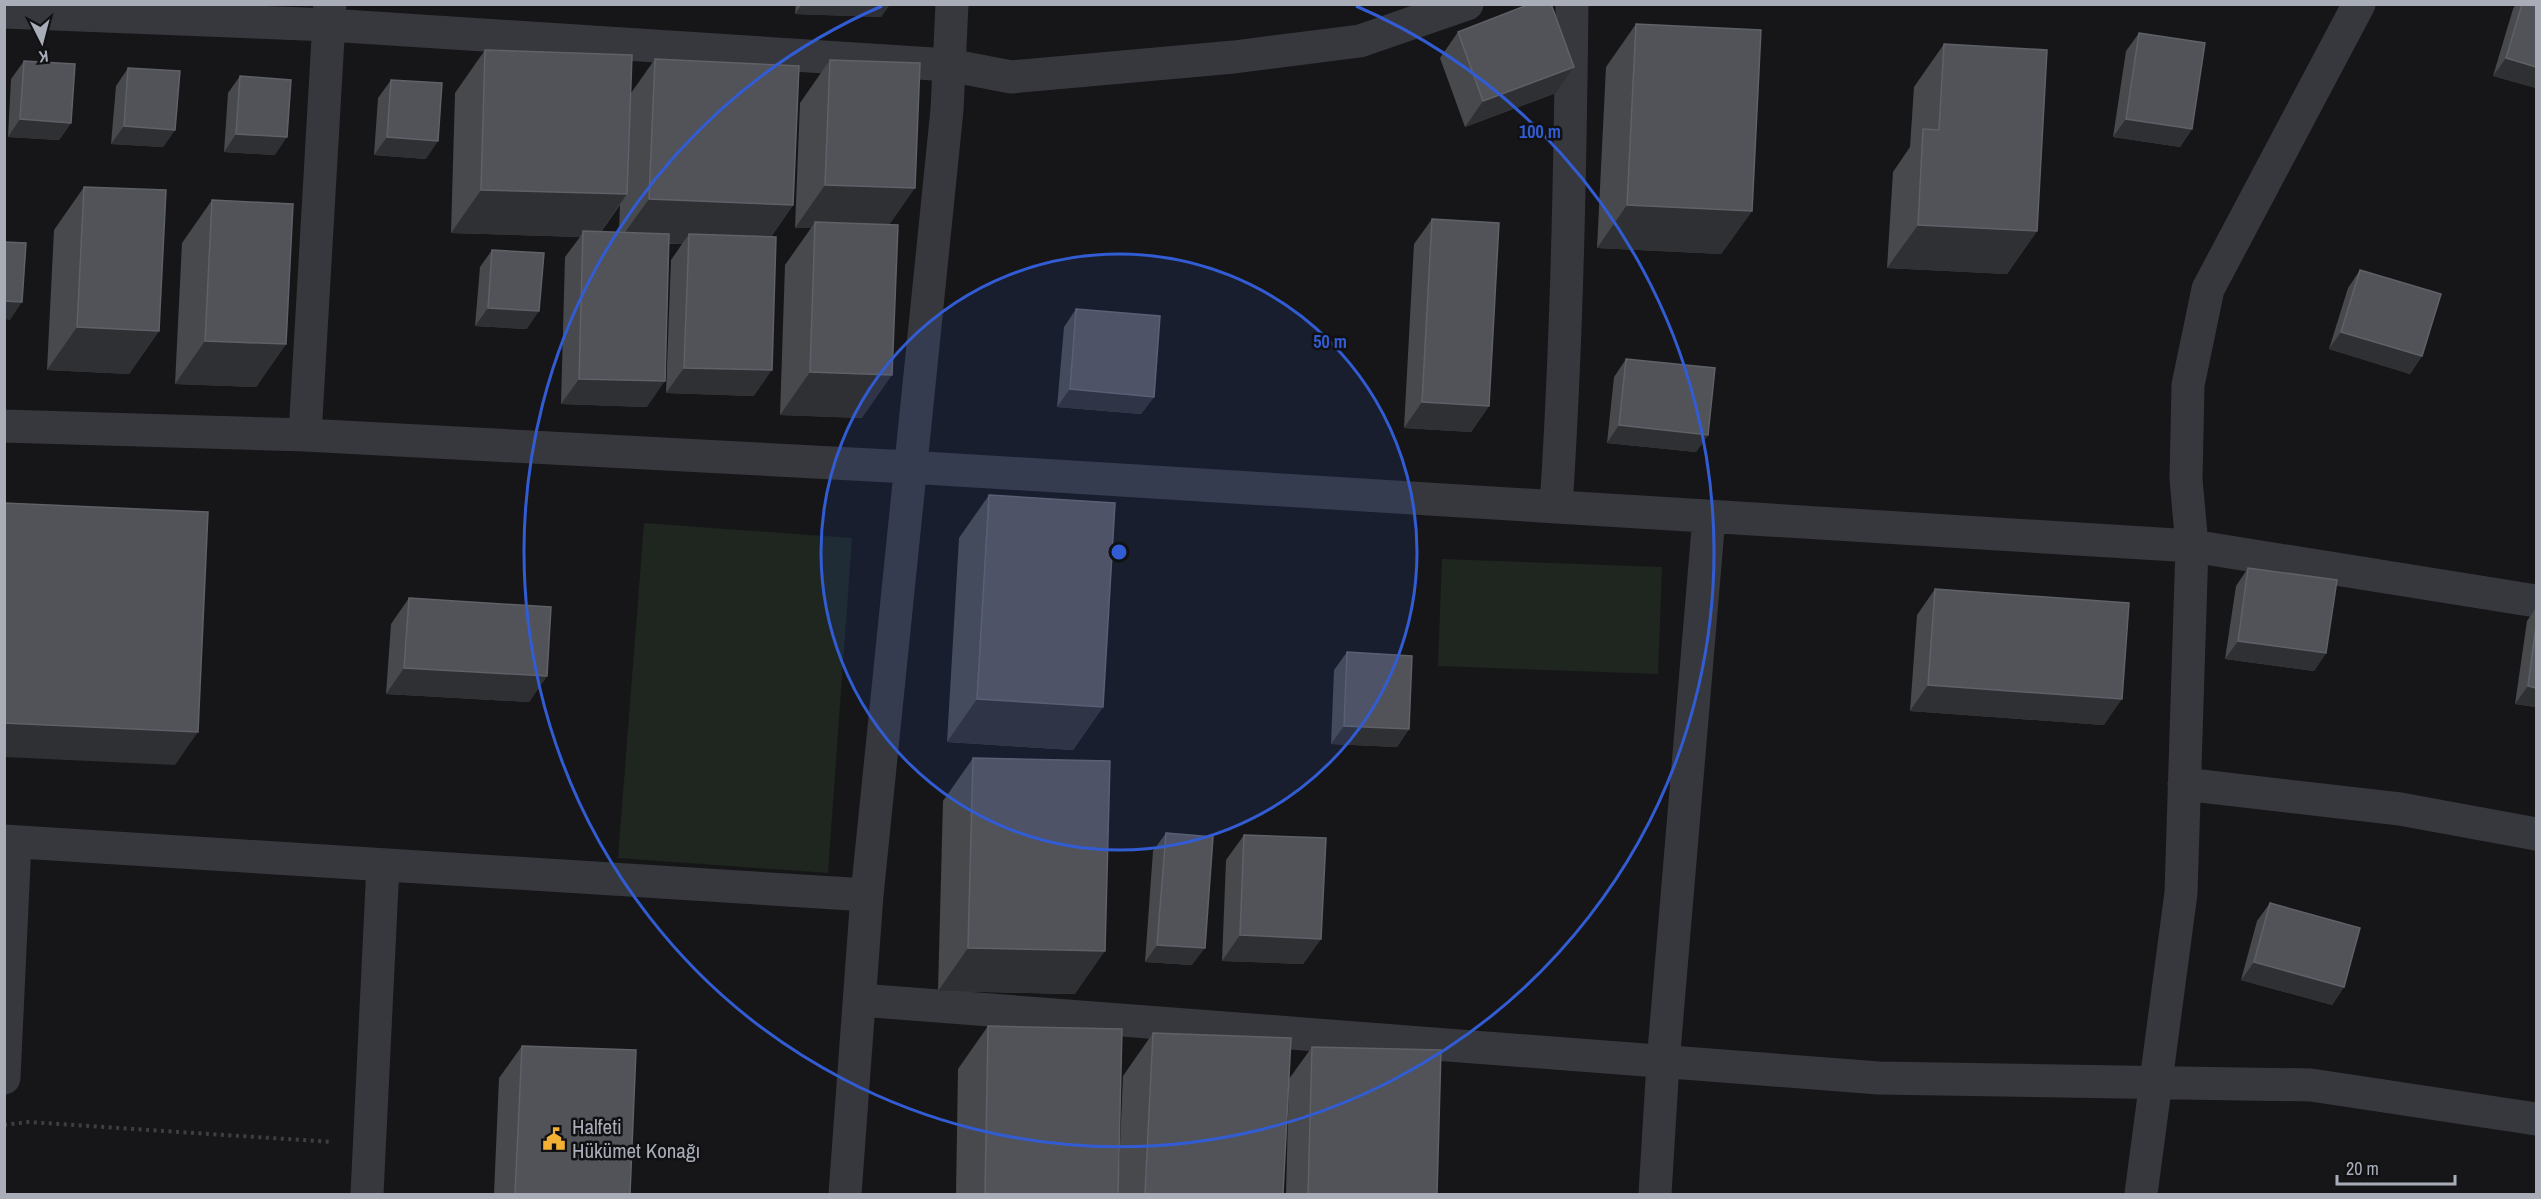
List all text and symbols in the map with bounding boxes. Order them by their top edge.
north arrow [12,12,72,72]
text: K [37,45,49,68]
text: 100 m [1519,119,1561,144]
text: 50 m [1313,329,1347,354]
centre of rings [1109,542,1129,562]
place label: Halfeti Hükümet Konağı [572,1112,700,1165]
public building icon: Halfeti Hükümet Konağı [541,1126,567,1152]
scale bar [2337,1148,2456,1186]
text: 20 m [2346,1156,2379,1181]

